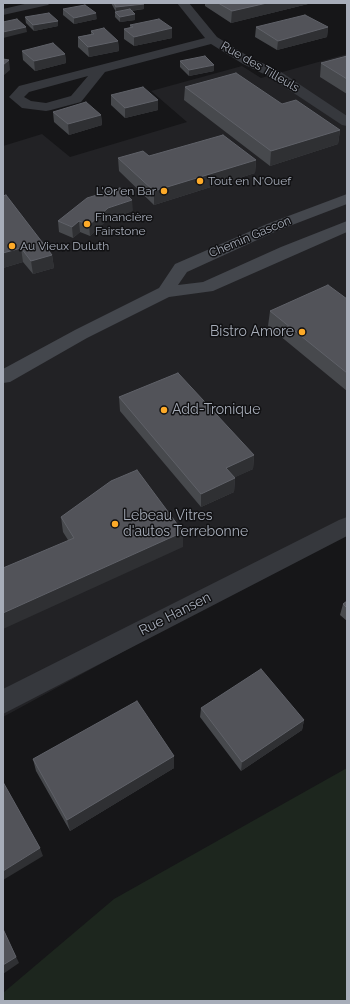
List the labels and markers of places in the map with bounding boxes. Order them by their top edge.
place label: Tout en N'Ouef [208,174,291,188]
marker: Tout en N'Ouef [195,176,205,186]
place label: L'Or en Bar [96,184,156,198]
marker: L'Or en Bar [159,186,169,196]
place label: Financière Fairstone [95,210,153,238]
marker: Financière Fairstone [82,219,92,229]
place label: Au Vieux Duluth [20,239,109,253]
marker: Au Vieux Duluth [7,241,17,251]
place label: Bistro Amore [210,324,294,340]
marker: Bistro Amore [297,327,307,337]
place label: Add-Tronique [172,402,260,418]
marker: Add-Tronique [159,405,169,415]
place label: Lebeau Vitres d'autos Terrebonne [123,508,248,540]
marker: Lebeau Vitres d'autos Terrebonne [110,519,120,529]

